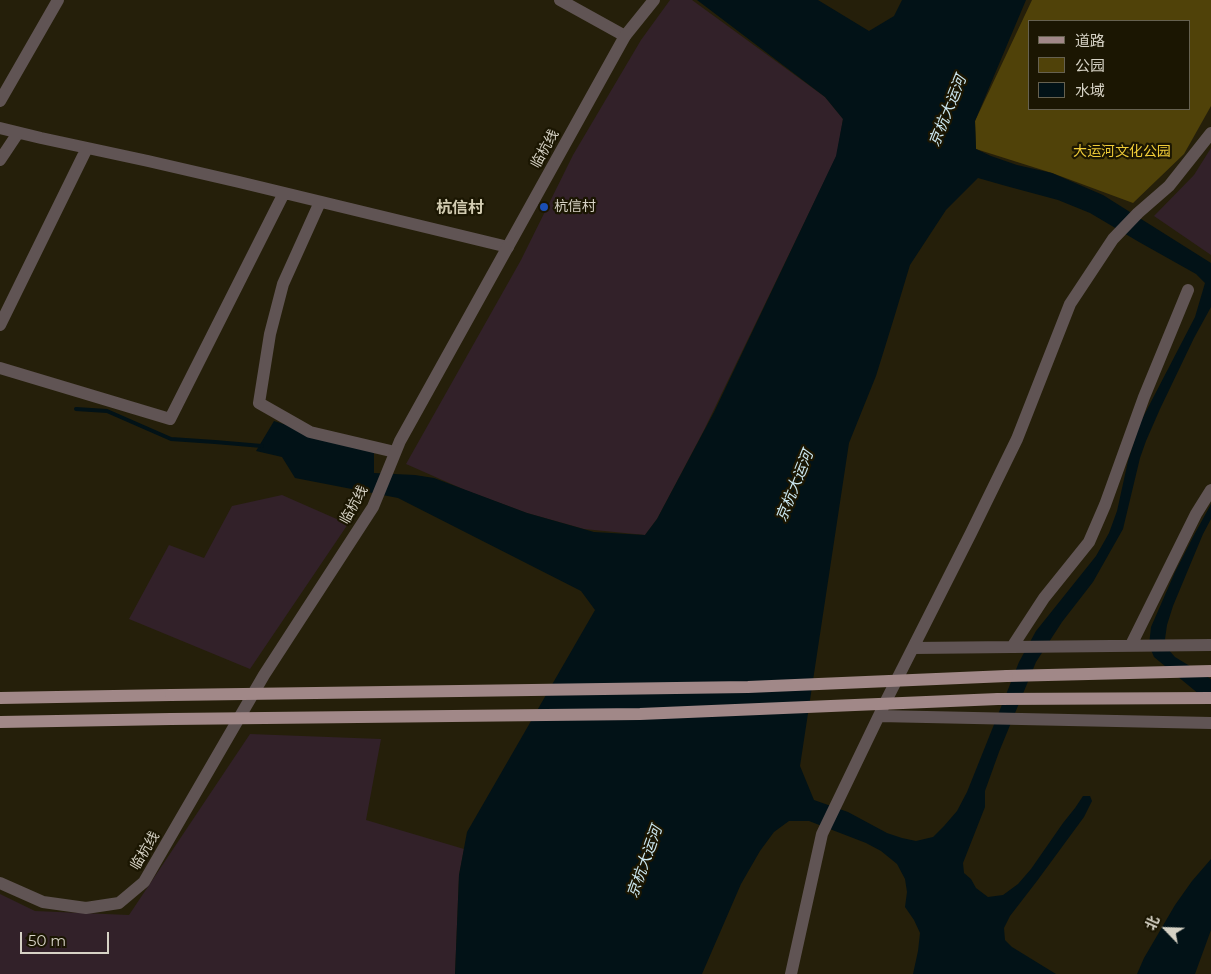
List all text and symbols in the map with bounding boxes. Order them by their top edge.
legend [1028,20,1191,110]
text: 道路 [1075,31,1105,50]
text: 公园 [1075,56,1105,75]
water label: 京杭大运河 [926,73,970,149]
text: 水域 [1075,81,1105,100]
street label: 临杭线 [527,127,563,171]
park label: 大运河文化公园 [1073,144,1171,160]
district label: 杭信村 [436,198,484,218]
place label: 杭信村 [554,199,596,215]
marker: 杭信村 [538,201,550,213]
water label: 京杭大运河 [773,448,817,524]
street label: 临杭线 [336,483,372,527]
water label: 京杭大运河 [624,824,666,900]
street label: 临杭线 [127,829,163,873]
north arrow [1141,904,1191,954]
text: 北 [1141,913,1163,933]
scale bar [22,922,111,954]
text: 50 m [28,931,66,950]

